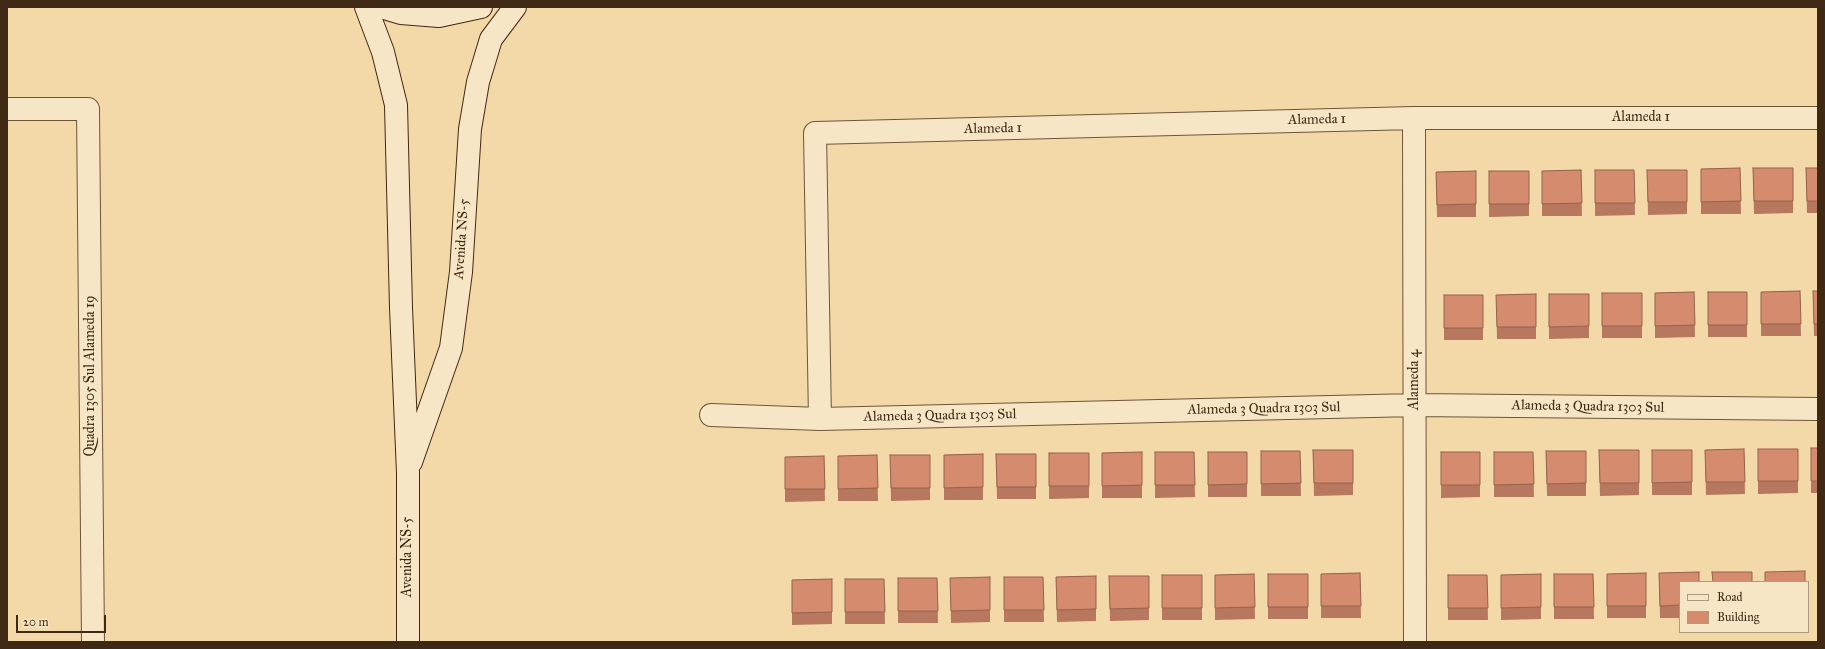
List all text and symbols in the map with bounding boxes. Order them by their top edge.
street label: Alameda 1 [1612,110,1670,126]
street label: Alameda 1 [1288,111,1346,129]
street label: Alameda 1 [964,120,1022,138]
street label: Avenida NS-5 [451,198,473,280]
street label: Quadra 1305 Sul Alameda 19 [83,295,99,457]
street label: Alameda 4 [1407,350,1423,410]
street label: Alameda 3 Quadra 1303 Sul [1511,397,1665,417]
street label: Alameda 3 Quadra 1303 Sul [1187,399,1341,419]
street label: Alameda 3 Quadra 1303 Sul [863,406,1017,426]
street label: Avenida NS-5 [400,517,416,597]
legend [1679,581,1809,633]
text: Road [1717,590,1743,604]
scale bar [18,607,108,633]
text: Building [1717,610,1759,624]
text: 20 m [23,615,49,629]

